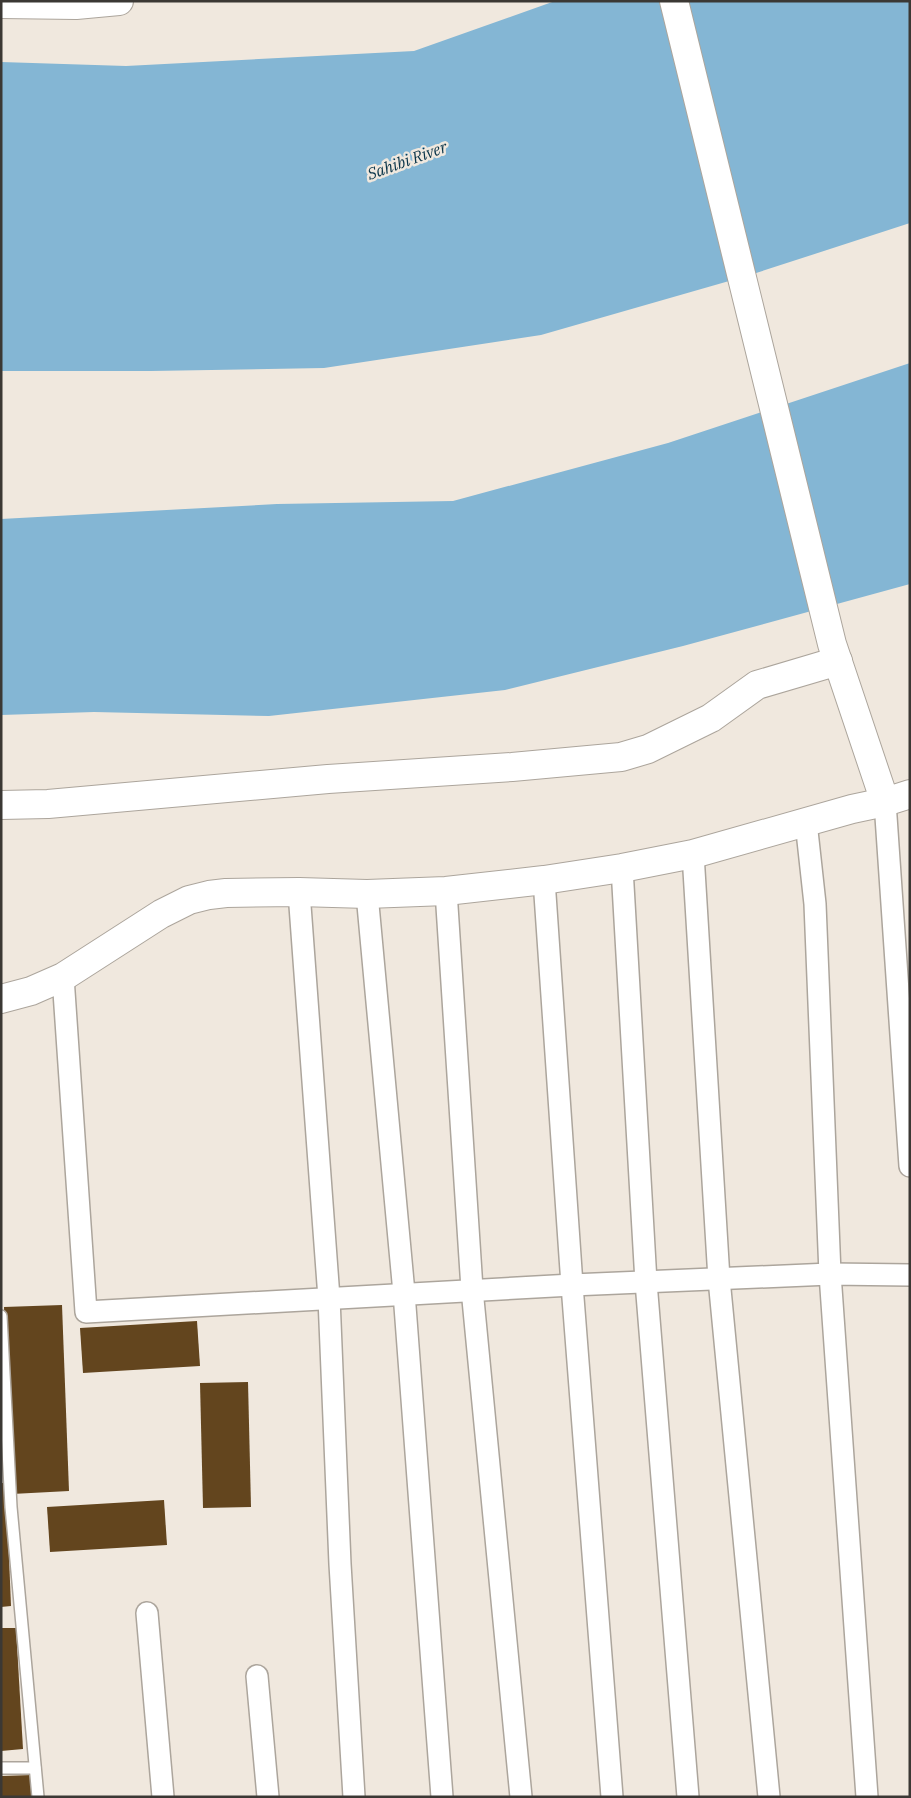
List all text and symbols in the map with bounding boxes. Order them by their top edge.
water label: Sahibi River [363,136,451,184]

